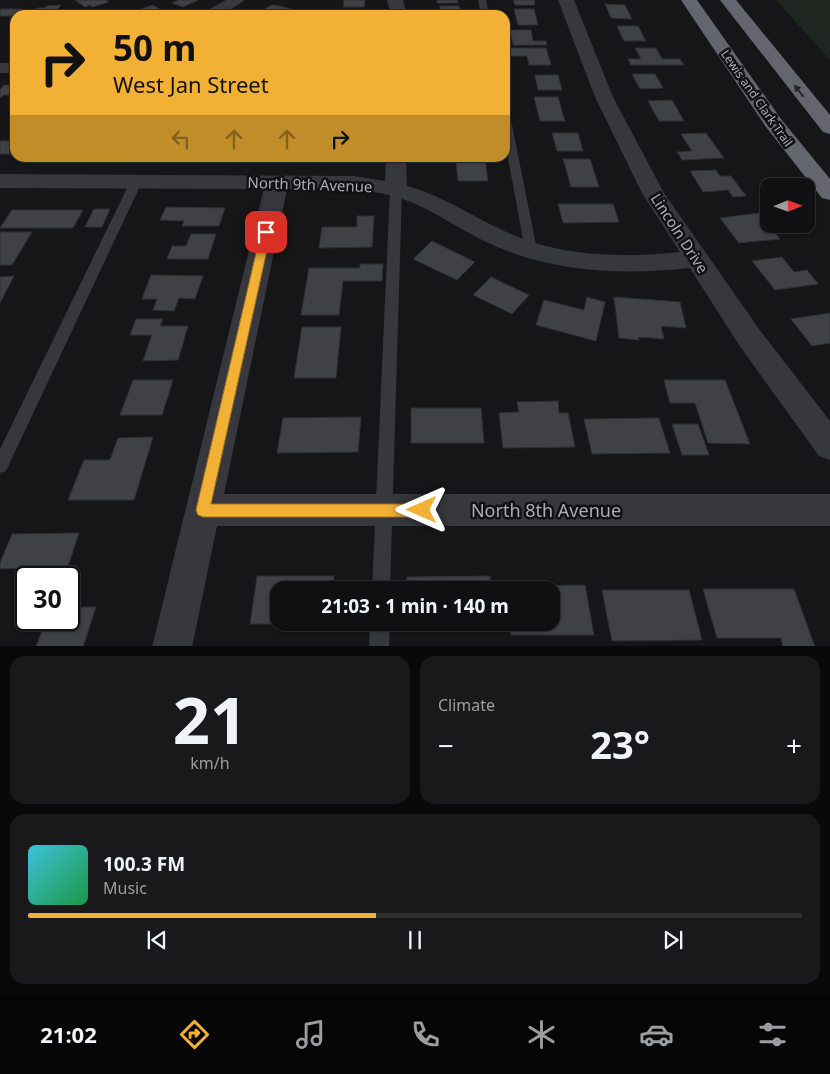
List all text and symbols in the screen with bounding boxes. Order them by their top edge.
text: 50 m [113,24,196,71]
icon: right [30,30,95,95]
street label: Lewis and Clark Trail [717,46,797,150]
text: West Jan Street [113,69,269,99]
one-way arrow [794,84,805,97]
icon: left [167,125,195,153]
icon: ahead [220,125,248,153]
icon: ahead [273,125,301,153]
icon: right [326,125,354,153]
street label: North 9th Avenue [247,172,373,196]
north arrow [760,178,815,232]
map controls [760,178,815,233]
street label: Lincoln Drive [647,189,713,277]
pin [245,211,287,253]
icon: arrive [252,218,280,246]
position arrow [395,483,447,535]
street label: North 8th Avenue [471,498,621,522]
speed limit sign: 30 [15,566,80,631]
text: 21:03 · 1 min · 140 m [321,593,509,619]
text: 21 [173,675,247,763]
text: Climate [438,694,495,716]
text: 23° [590,718,650,770]
text: − [438,726,454,764]
text: + [786,726,802,764]
text: km/h [190,752,230,774]
text: 100.3 FM [103,851,185,877]
text: Music [103,877,147,899]
icon: previous [143,926,171,954]
icon: pause [401,926,429,954]
icon: next [659,926,687,954]
icon: directions [177,1017,212,1052]
icon: music [293,1017,328,1052]
icon: phone [408,1017,443,1052]
icon: climate [524,1017,559,1052]
icon: car [639,1017,674,1052]
icon: filters [755,1017,790,1052]
text: 21:02 [40,1019,97,1049]

